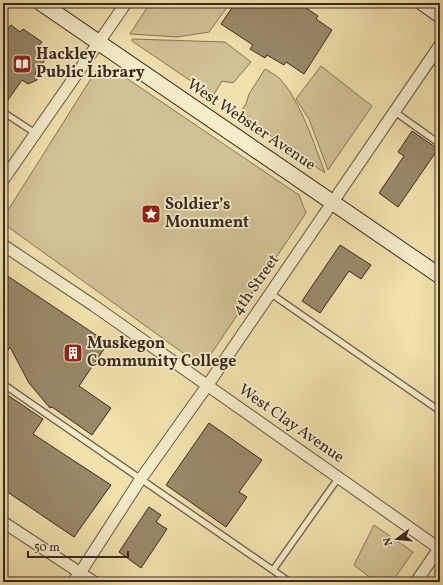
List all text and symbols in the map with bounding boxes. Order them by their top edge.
place label: Hackley Public Library [36,44,145,84]
library icon: Hackley Public Library [11,53,33,75]
street label: West Webster Avenue [182,74,320,176]
place label: Soldier’s Monument [165,194,249,234]
place icon: Soldier’s Monument [140,203,162,225]
street label: 4th Street [227,250,285,320]
place label: Muskegon Community College [87,333,236,373]
building icon: Muskegon Community College [62,342,84,364]
street label: West Clay Avenue [234,379,348,469]
north arrow [377,519,417,559]
scale bar [28,533,128,559]
text: N [381,535,397,547]
text: 50 m [34,540,60,556]

